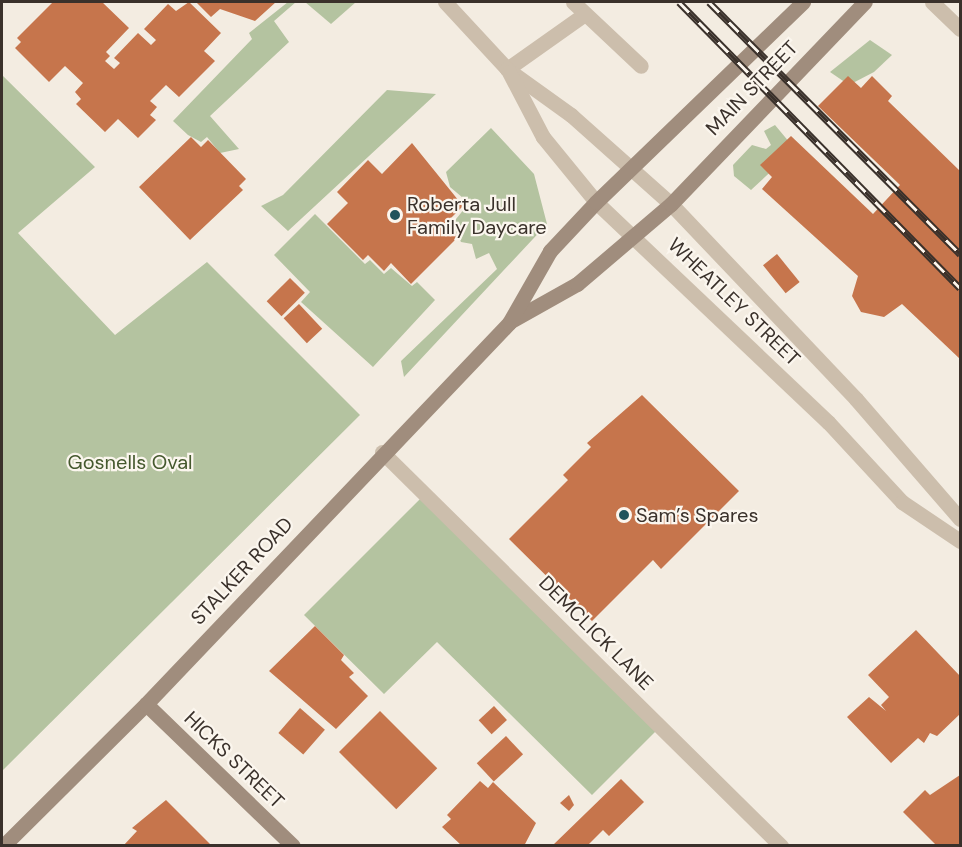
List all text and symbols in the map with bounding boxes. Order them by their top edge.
street label: MAIN STREET [701,36,803,140]
place label: Roberta Jull Family Daycare [407,192,547,239]
marker: Roberta Jull Family Daycare [388,208,402,222]
street label: WHEATLEY STREET [663,233,805,371]
park label: Gosnells Oval [67,450,193,474]
place label: Sam’s Spares [636,503,758,527]
marker: Sam’s Spares [617,508,631,522]
street label: STALKER ROAD [186,512,298,630]
street label: DEMCLICK LANE [534,571,658,695]
street label: HICKS STREET [179,706,289,814]

